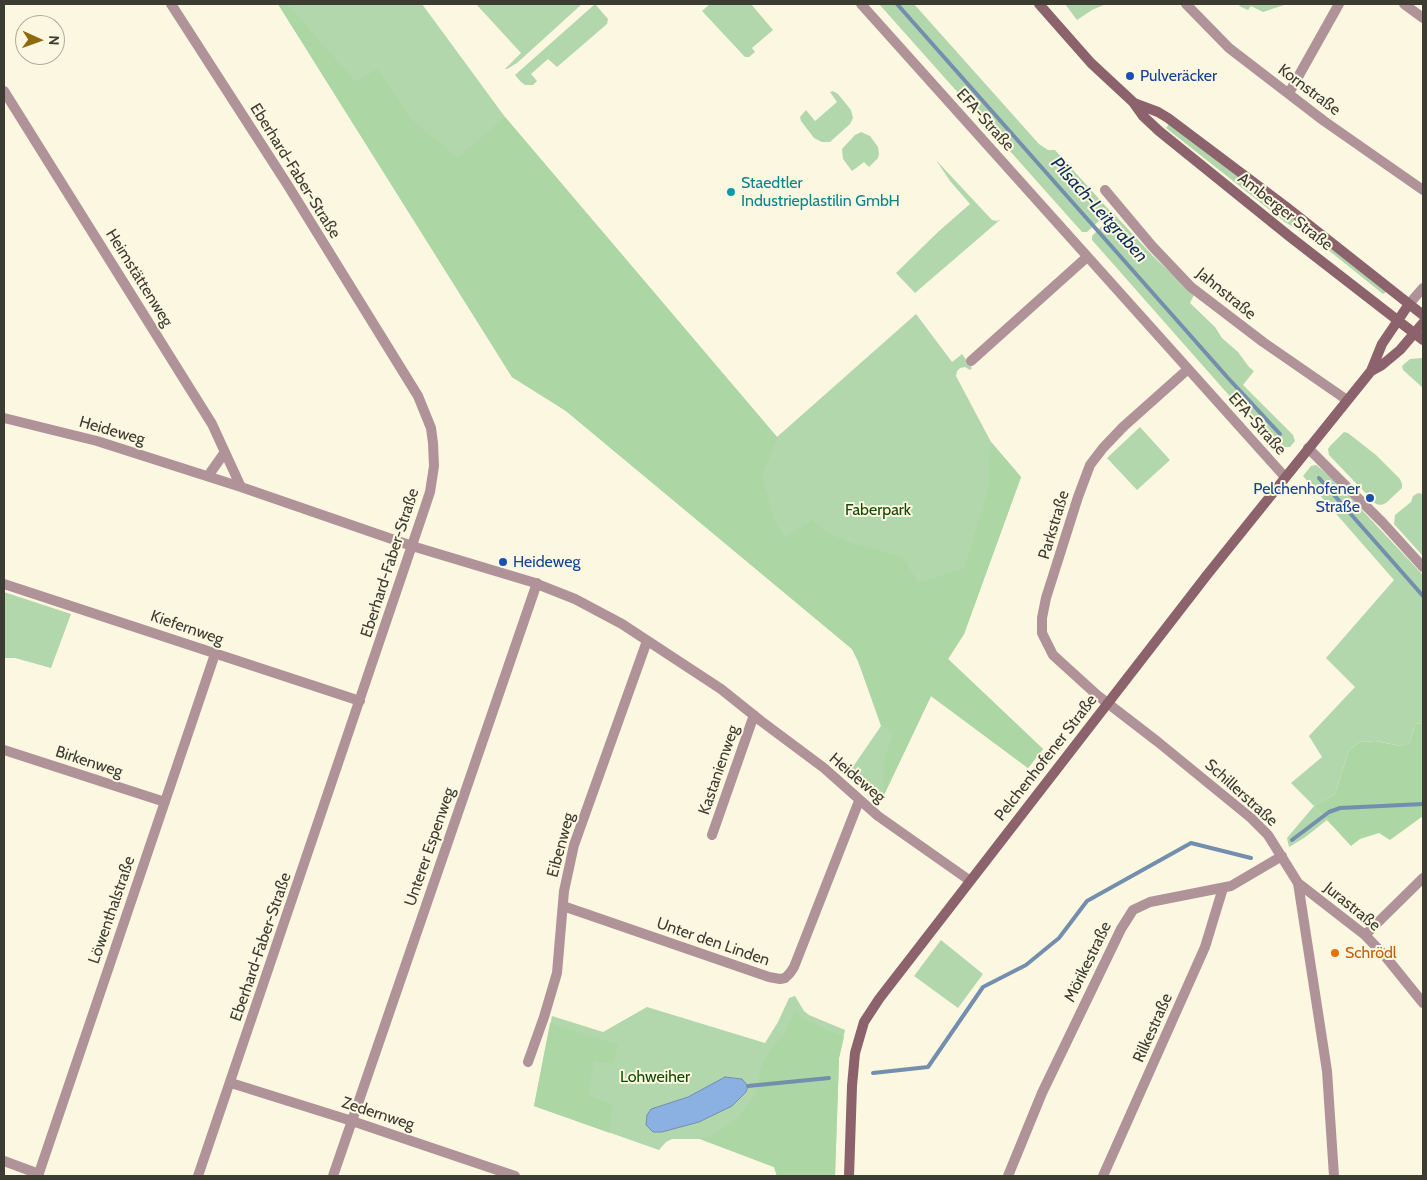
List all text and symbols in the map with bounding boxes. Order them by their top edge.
north arrow [15,15,65,65]
text: N [45,35,63,46]
street label: Kornstraße [1274,60,1344,120]
place label: Pulveräcker [1140,66,1217,86]
marker: Pulveräcker [1124,70,1136,82]
street label: EFA-Straße [952,85,1018,155]
street label: Eberhard-Faber-Straße [246,100,344,242]
water label: Pilsach-Leitgraben [1046,153,1152,267]
street label: Amberger Straße [1234,169,1336,255]
place label: Staedtler Industrieplastilin GmbH [741,173,900,211]
marker: Staedtler Industrieplastilin GmbH [725,186,737,198]
street label: Heimstättenweg [101,226,177,330]
street label: Jahnstraße [1192,264,1260,324]
street label: EFA-Straße [1224,389,1290,459]
street label: Heideweg [77,412,147,450]
place label: Pelchenhofener Straße [1253,479,1360,517]
street label: Eberhard-Faber-Straße [357,486,423,640]
street label: Parkstraße [1034,488,1074,562]
marker: Pelchenhofener Straße [1364,492,1376,504]
park label: Faberpark [845,500,911,520]
place label: Heideweg [513,552,580,572]
marker: Heideweg [497,556,509,568]
street label: Kiefernweg [148,607,226,649]
street label: Pelchenhofener Straße [991,691,1101,825]
street label: Kastanienweg [695,723,743,817]
street label: Birkenweg [53,742,125,782]
street label: Heideweg [825,749,889,807]
street label: Schillerstraße [1201,755,1281,831]
street label: Unterer Espenweg [401,785,459,909]
street label: Eibenweg [543,811,579,879]
street label: Löwenthalstraße [85,854,139,966]
street label: Eberhard-Faber-Straße [227,870,295,1024]
street label: Jurastraße [1320,878,1384,936]
street label: Unter den Linden [654,914,772,970]
street label: Mörikestraße [1060,919,1116,1005]
place label: Schrödl [1345,943,1397,963]
marker: Schrödl [1329,947,1341,959]
street label: Rilkestraße [1129,990,1177,1066]
park label: Lohweiher [620,1067,690,1087]
street label: Zedernweg [339,1093,417,1135]

